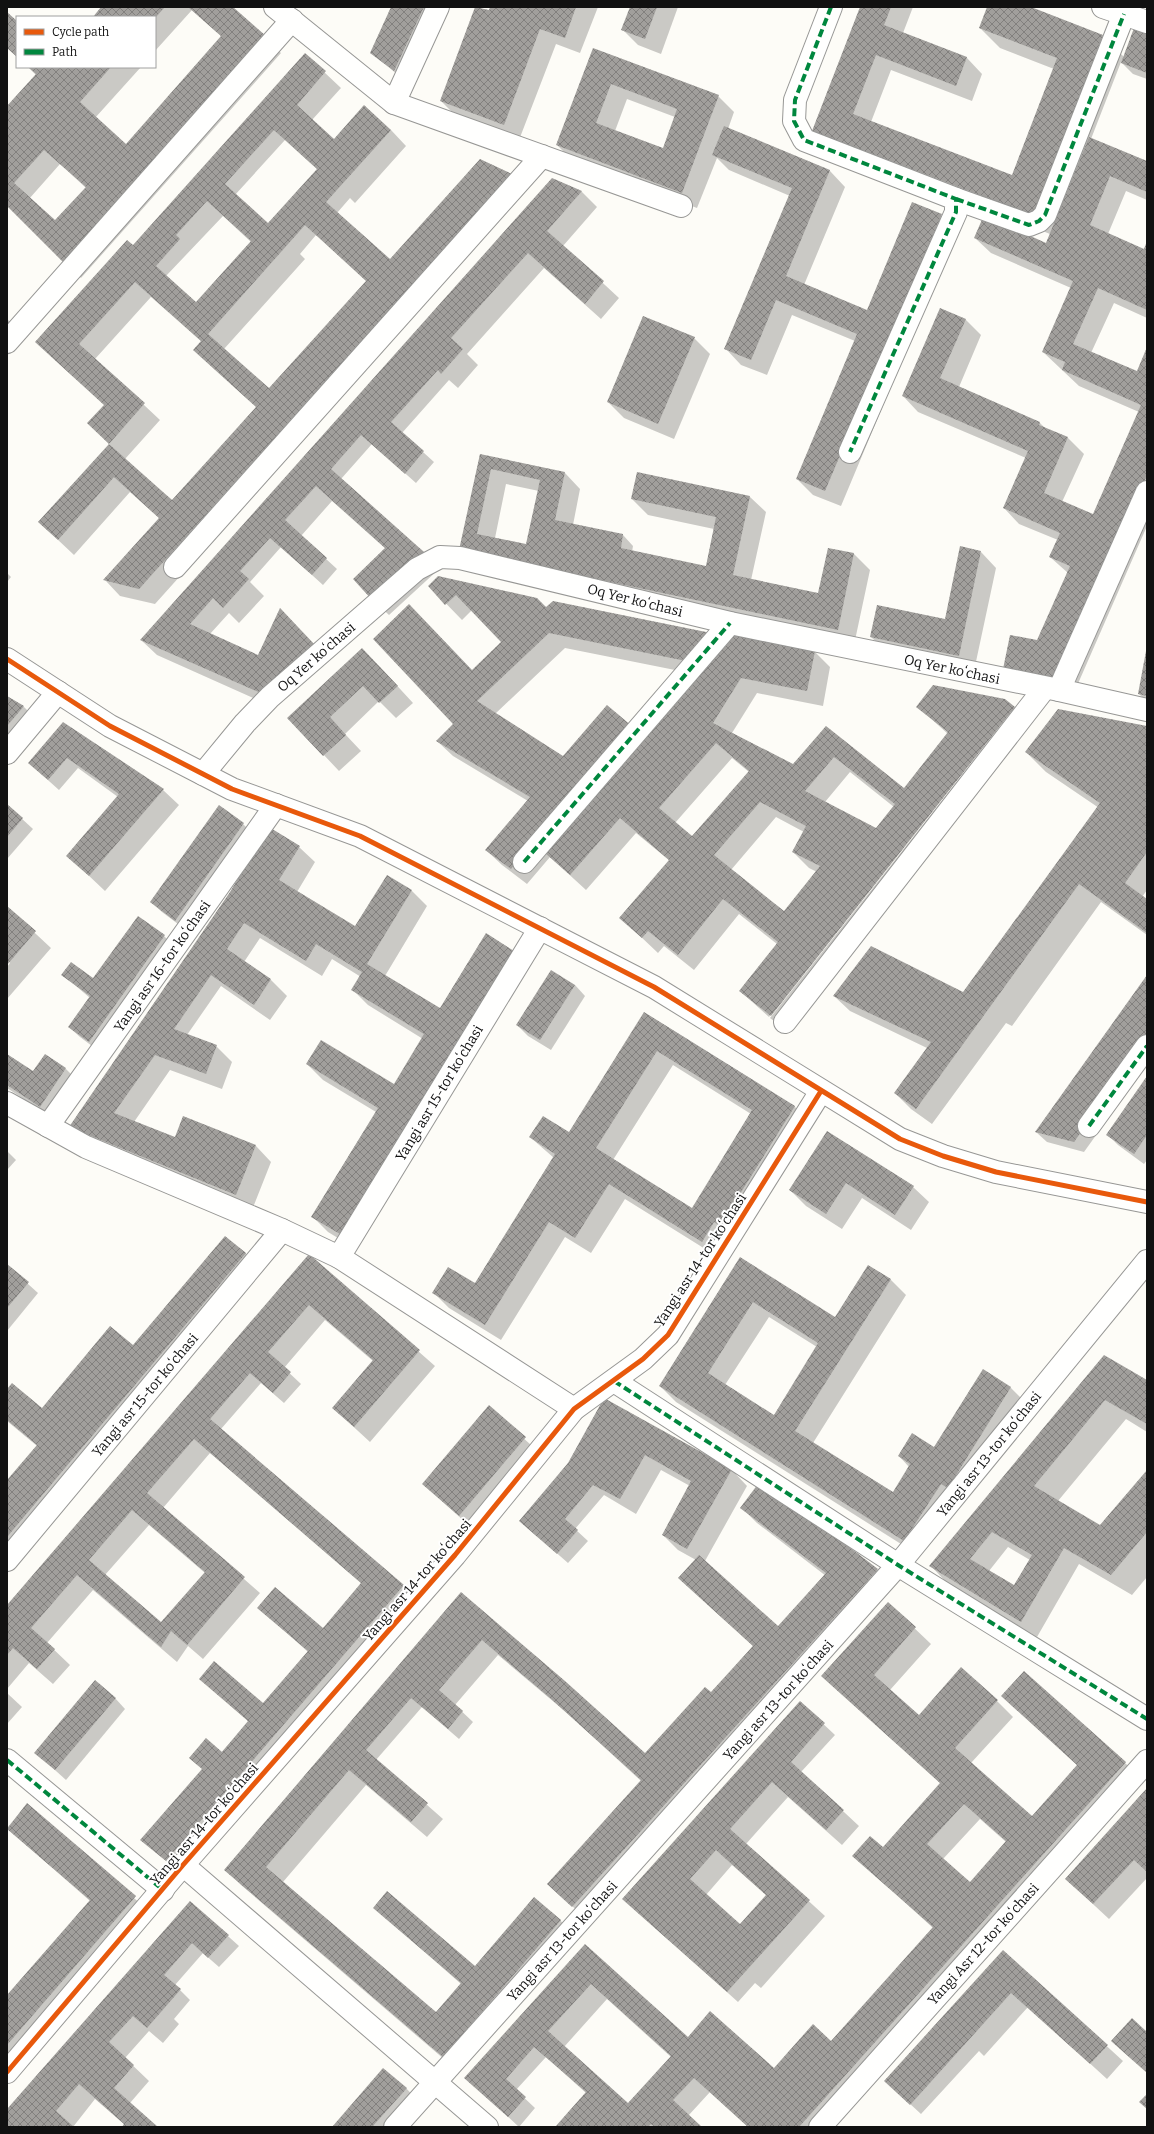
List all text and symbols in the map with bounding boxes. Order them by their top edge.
legend [16,16,156,68]
text: Cycle path [52,25,110,39]
text: Path [52,45,78,59]
street label: Oq Yer koʻchasi [585,580,684,621]
street label: Oq Yer koʻchasi [274,619,359,696]
street label: Oq Yer koʻchasi [902,651,1001,688]
street label: Yangi asr 16-tor koʻchasi [111,897,214,1035]
street label: Yangi asr 15-tor koʻchasi [392,1022,487,1164]
street label: Yangi asr 14-tor koʻchasi [651,1190,750,1330]
street label: Yangi asr 15-tor koʻchasi [89,1330,202,1460]
street label: Yangi asr 13-tor koʻchasi [934,1388,1045,1520]
street label: Yangi asr 14-tor koʻchasi [360,1516,475,1645]
street label: Yangi asr 13-tor koʻchasi [720,1637,837,1764]
street label: Yangi asr 14-tor koʻchasi [147,1760,262,1889]
street label: Yangi asr 13-tor koʻchasi [504,1878,621,2005]
street label: Yangi Asr 12-tor koʻchasi [924,1880,1042,2009]

